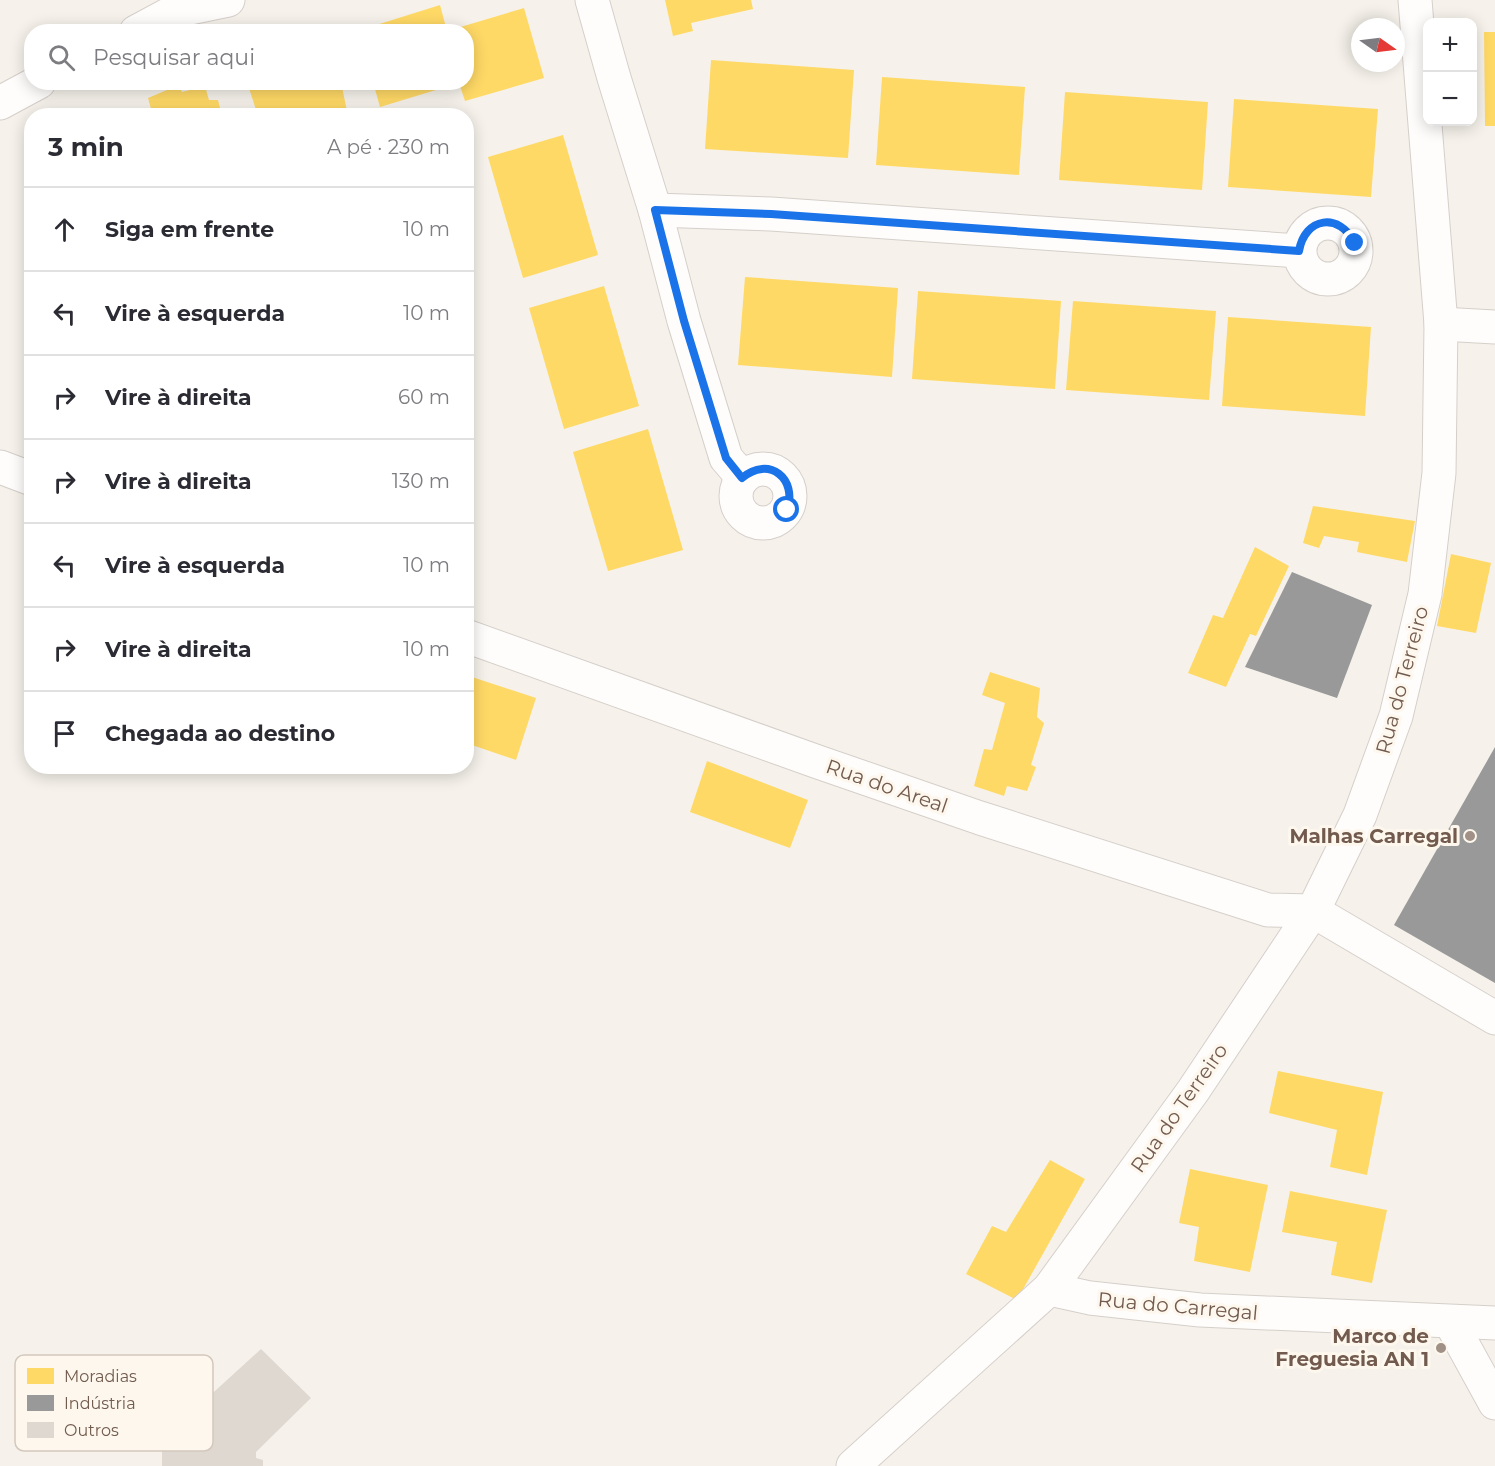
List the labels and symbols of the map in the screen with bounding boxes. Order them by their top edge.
north arrow [1351,18,1405,72]
route end [1341,229,1367,255]
route start [773,496,799,522]
street label: Rua do Terreiro [1371,603,1433,757]
street label: Rua do Areal [823,754,951,818]
place label: Malhas Carregal [1289,824,1458,848]
marker: Malhas Carregal [1463,829,1477,843]
street label: Rua do Terreiro [1126,1039,1232,1177]
street label: Rua do Carregal [1097,1287,1259,1325]
place label: Marco de Freguesia AN 1 [1275,1324,1429,1371]
marker: Marco de Freguesia AN 1 [1434,1341,1448,1355]
legend [15,1355,213,1451]
text: Moradias [64,1367,137,1386]
text: Indústria [64,1394,136,1413]
text: Outros [64,1421,119,1440]

